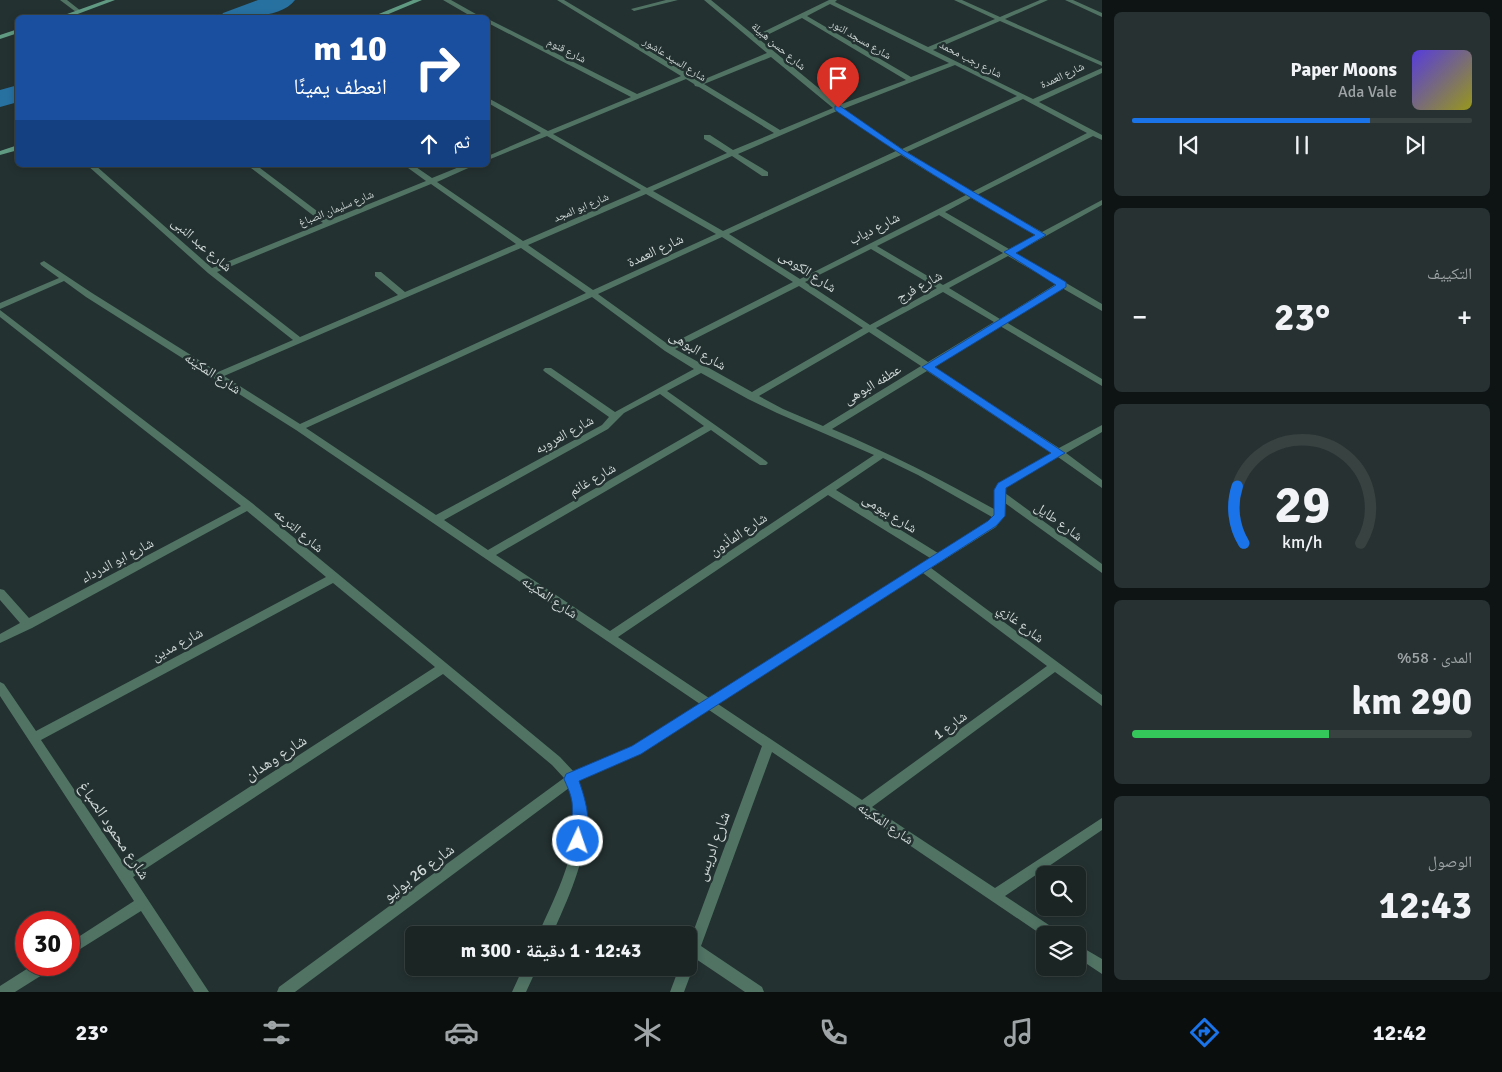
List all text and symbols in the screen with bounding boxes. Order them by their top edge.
street label: شارع مسجد النور [827,16,894,62]
street label: شارع حسن هبيلة [749,20,808,73]
text: 10 m [313,27,387,70]
street label: شارع السيد عاشور [640,34,709,84]
icon: right [405,35,470,100]
street label: شارع قنوم [545,35,588,66]
street label: شارع رجب محمد [937,38,1004,81]
pin [817,57,859,108]
text: Paper Moons [1291,58,1397,82]
street label: شارع العمدة [1038,60,1086,91]
icon: arrive [824,64,852,92]
text: انعطف يمينًا [293,73,387,100]
text: Ada Vale [1338,82,1397,102]
icon: ahead [415,130,443,158]
text: ثم [453,130,470,154]
icon: previous [1175,131,1203,159]
icon: pause [1288,131,1316,159]
icon: next [1401,131,1429,159]
street label: شارع سليمان الصباغ [297,188,376,229]
street label: شارع ابو المجد [552,190,611,225]
street label: شارع دياب [846,208,903,249]
street label: شارع عبد النبى [167,213,235,276]
street label: شارع العمدة [624,230,686,272]
street label: شارع الكومى [775,247,840,297]
text: التكييف [1427,264,1472,284]
street label: شارع فرج [893,267,946,307]
text: 23° [1274,294,1330,341]
text: − [1132,300,1147,334]
text: + [1457,300,1472,334]
street label: شارع البوهى [666,327,729,375]
street label: شارع المكينه [181,349,244,399]
street label: عطفه البوهى [840,361,904,408]
street label: شارع العروبه [532,411,597,458]
street label: شارع غانم [566,459,619,501]
text: 29 [1274,473,1330,537]
street label: شارع بيومى [859,490,920,538]
street label: شارع طايل [1031,498,1086,545]
street label: شارع الترعه [270,505,327,557]
street label: شارع المأذون [706,509,771,561]
text: km/h [1282,531,1322,553]
street label: شارع ابو الدرداء [78,534,157,588]
street label: شارع المكينه [518,573,581,623]
street label: شارع غازي [992,600,1048,649]
street label: شارع مدين [149,624,206,666]
text: المدى · 58% [1397,648,1472,668]
text: 290 km [1351,678,1472,725]
street label: شارع 1 [930,708,971,744]
street label: شارع وهدان [241,730,310,785]
street label: شارع محمود الصباغ [74,778,154,883]
street label: شارع المكينه [854,799,917,849]
street label: شارع ادريس [691,809,735,884]
position arrow [551,814,603,866]
street label: شارع 26 يوليو [379,839,458,906]
text: الوصول [1428,852,1472,872]
map controls [1036,866,1086,976]
button: search [1036,866,1086,916]
text: 12:43 [1379,882,1472,929]
speed limit sign: 30 [15,911,80,976]
button: layers [1036,926,1086,976]
text: 12:43 · 1 دقيقة · 300 m [461,939,641,963]
icon: filters [259,1015,294,1050]
icon: car [444,1015,479,1050]
icon: climate [630,1015,665,1050]
icon: phone [816,1015,851,1050]
icon: music [1001,1015,1036,1050]
icon: directions [1187,1015,1222,1050]
text: 23° [75,1019,108,1046]
text: 12:42 [1373,1019,1427,1046]

